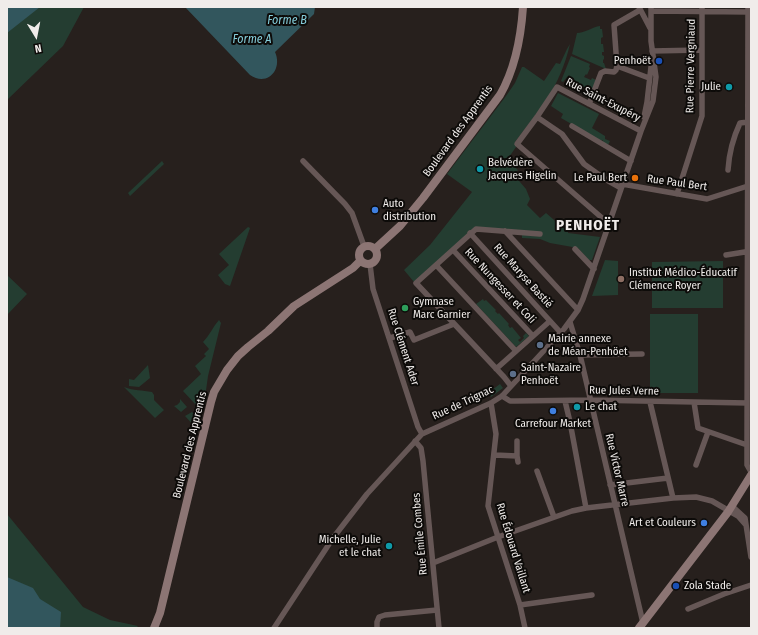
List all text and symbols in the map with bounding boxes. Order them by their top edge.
water label: Forme B [267,14,307,28]
north arrow [16,16,56,56]
street label: Rue Pierre Vergniaud [684,19,698,113]
water label: Forme A [232,33,272,47]
text: N [34,41,43,55]
place label: Penhoët [614,54,651,68]
marker: Penhoët [654,56,664,66]
street label: Rue Saint-Exupéry [563,75,643,125]
place label: Julie [701,80,721,94]
marker: Julie [724,82,734,92]
street label: Boulevard des Apprentis [420,83,496,179]
place label: Belvédère Jacques Higelin [488,156,557,182]
marker: Belvédère Jacques Higelin [475,164,485,174]
place label: Le Paul Bert [574,171,627,185]
street label: Rue Paul Bert [646,172,708,194]
marker: Le Paul Bert [630,173,640,183]
place label: Auto distribution [383,197,436,223]
marker: Auto distribution [370,205,380,215]
district label: PENHOËT [556,217,620,235]
street label: Rue Maryse Bastié [491,241,555,311]
street label: Rue Nungesser et Coli [462,246,538,326]
place label: Institut Médico-Éducatif Clémence Royer [629,266,737,292]
marker: Institut Médico-Éducatif Clémence Royer [616,274,626,284]
place label: Gymnase Marc Garnier [413,295,470,321]
marker: Gymnase Marc Garnier [400,303,410,313]
street label: Rue Clément Ader [384,307,422,387]
place label: Mairie annexe de Méan-Penhöet [548,332,628,358]
marker: Mairie annexe de Méan-Penhöet [535,340,545,350]
place label: Saint-Nazaire Penhoët [521,361,581,387]
marker: Saint-Nazaire Penhoët [508,369,518,379]
street label: Rue de Trignac [430,383,496,423]
street label: Rue Jules Verne [589,384,659,398]
street label: Boulevard des Apprentis [170,390,210,500]
place label: Le chat [585,400,617,414]
marker: Le chat [572,402,582,412]
marker: Carrefour Market [548,406,558,416]
place label: Carrefour Market [515,417,591,431]
street label: Rue Victor Marre [602,432,632,508]
street label: Rue Émile Combes [410,492,430,576]
street label: Rue Édouard Vaillant [493,501,533,595]
place label: Art et Couleurs [629,516,696,530]
marker: Art et Couleurs [699,518,709,528]
place label: Michelle, Julie et le chat [319,533,381,559]
marker: Michelle, Julie et le chat [384,541,394,551]
place label: Zola Stade [684,579,731,593]
marker: Zola Stade [671,581,681,591]

